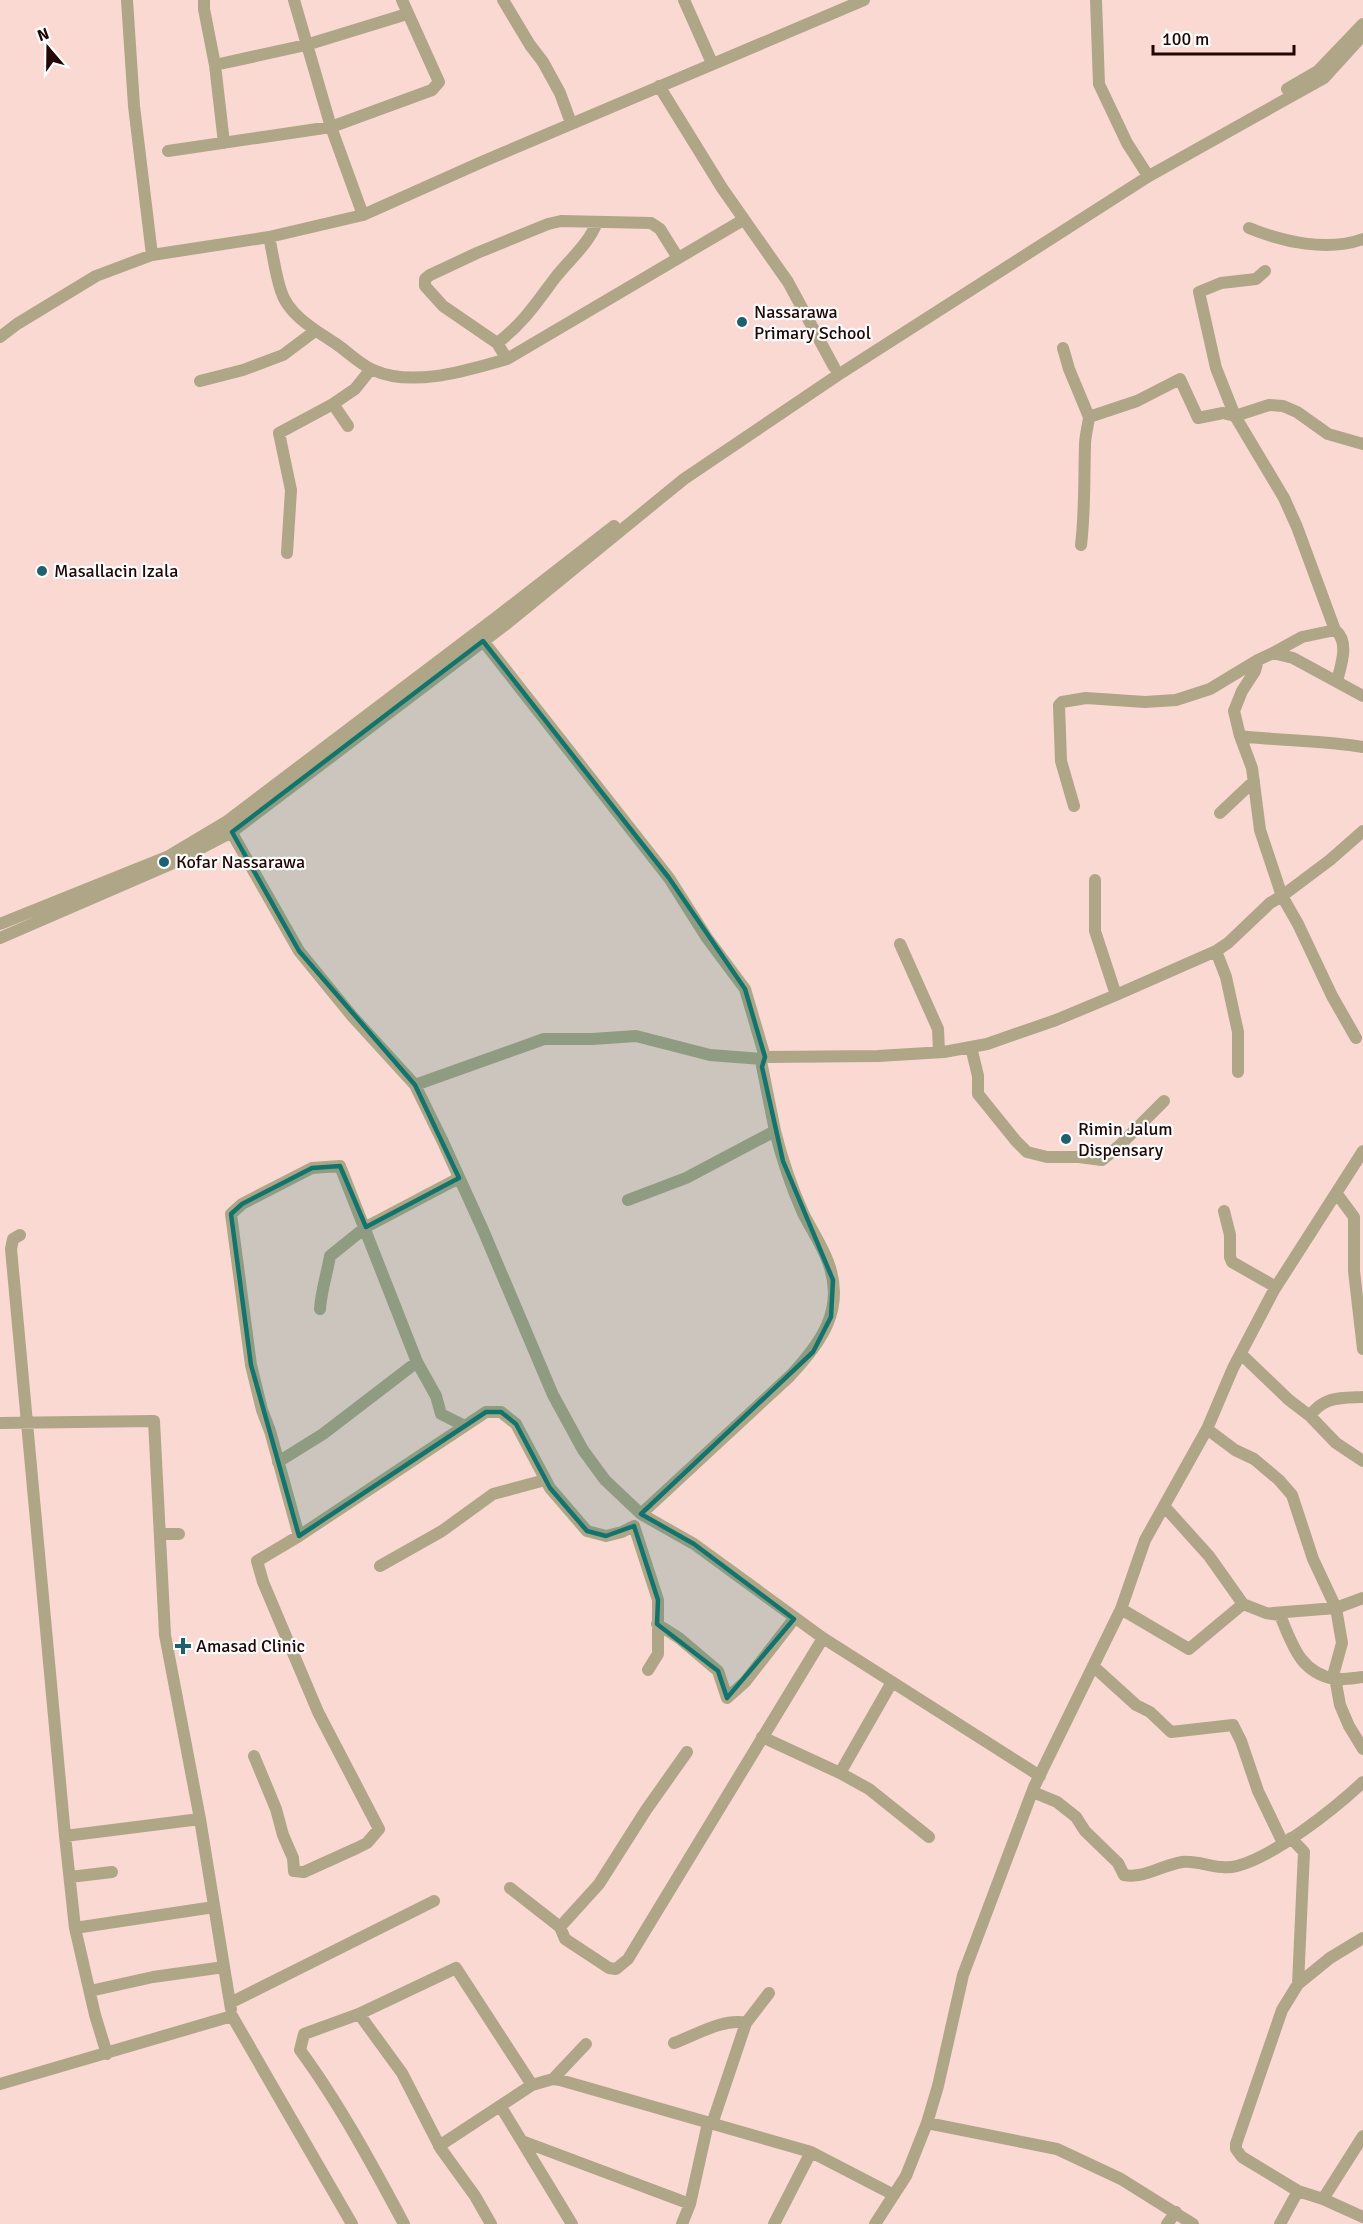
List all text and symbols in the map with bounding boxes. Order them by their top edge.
north arrow [18,18,78,78]
scale bar [1153,18,1294,56]
text: N [35,24,52,46]
text: 100 m [1162,28,1209,50]
place label: Nassarawa Primary School [754,301,871,344]
marker: Nassarawa Primary School [735,315,749,329]
place label: Masallacin Izala [54,560,178,582]
marker: Masallacin Izala [35,564,49,578]
place label: Kofar Nassarawa [176,851,305,873]
marker: Kofar Nassarawa [157,855,171,869]
place label: Rimin Jalum Dispensary [1078,1118,1173,1161]
marker: Rimin Jalum Dispensary [1059,1132,1073,1146]
place label: Amasad Clinic [196,1635,305,1657]
marker: Amasad Clinic [174,1637,192,1655]

